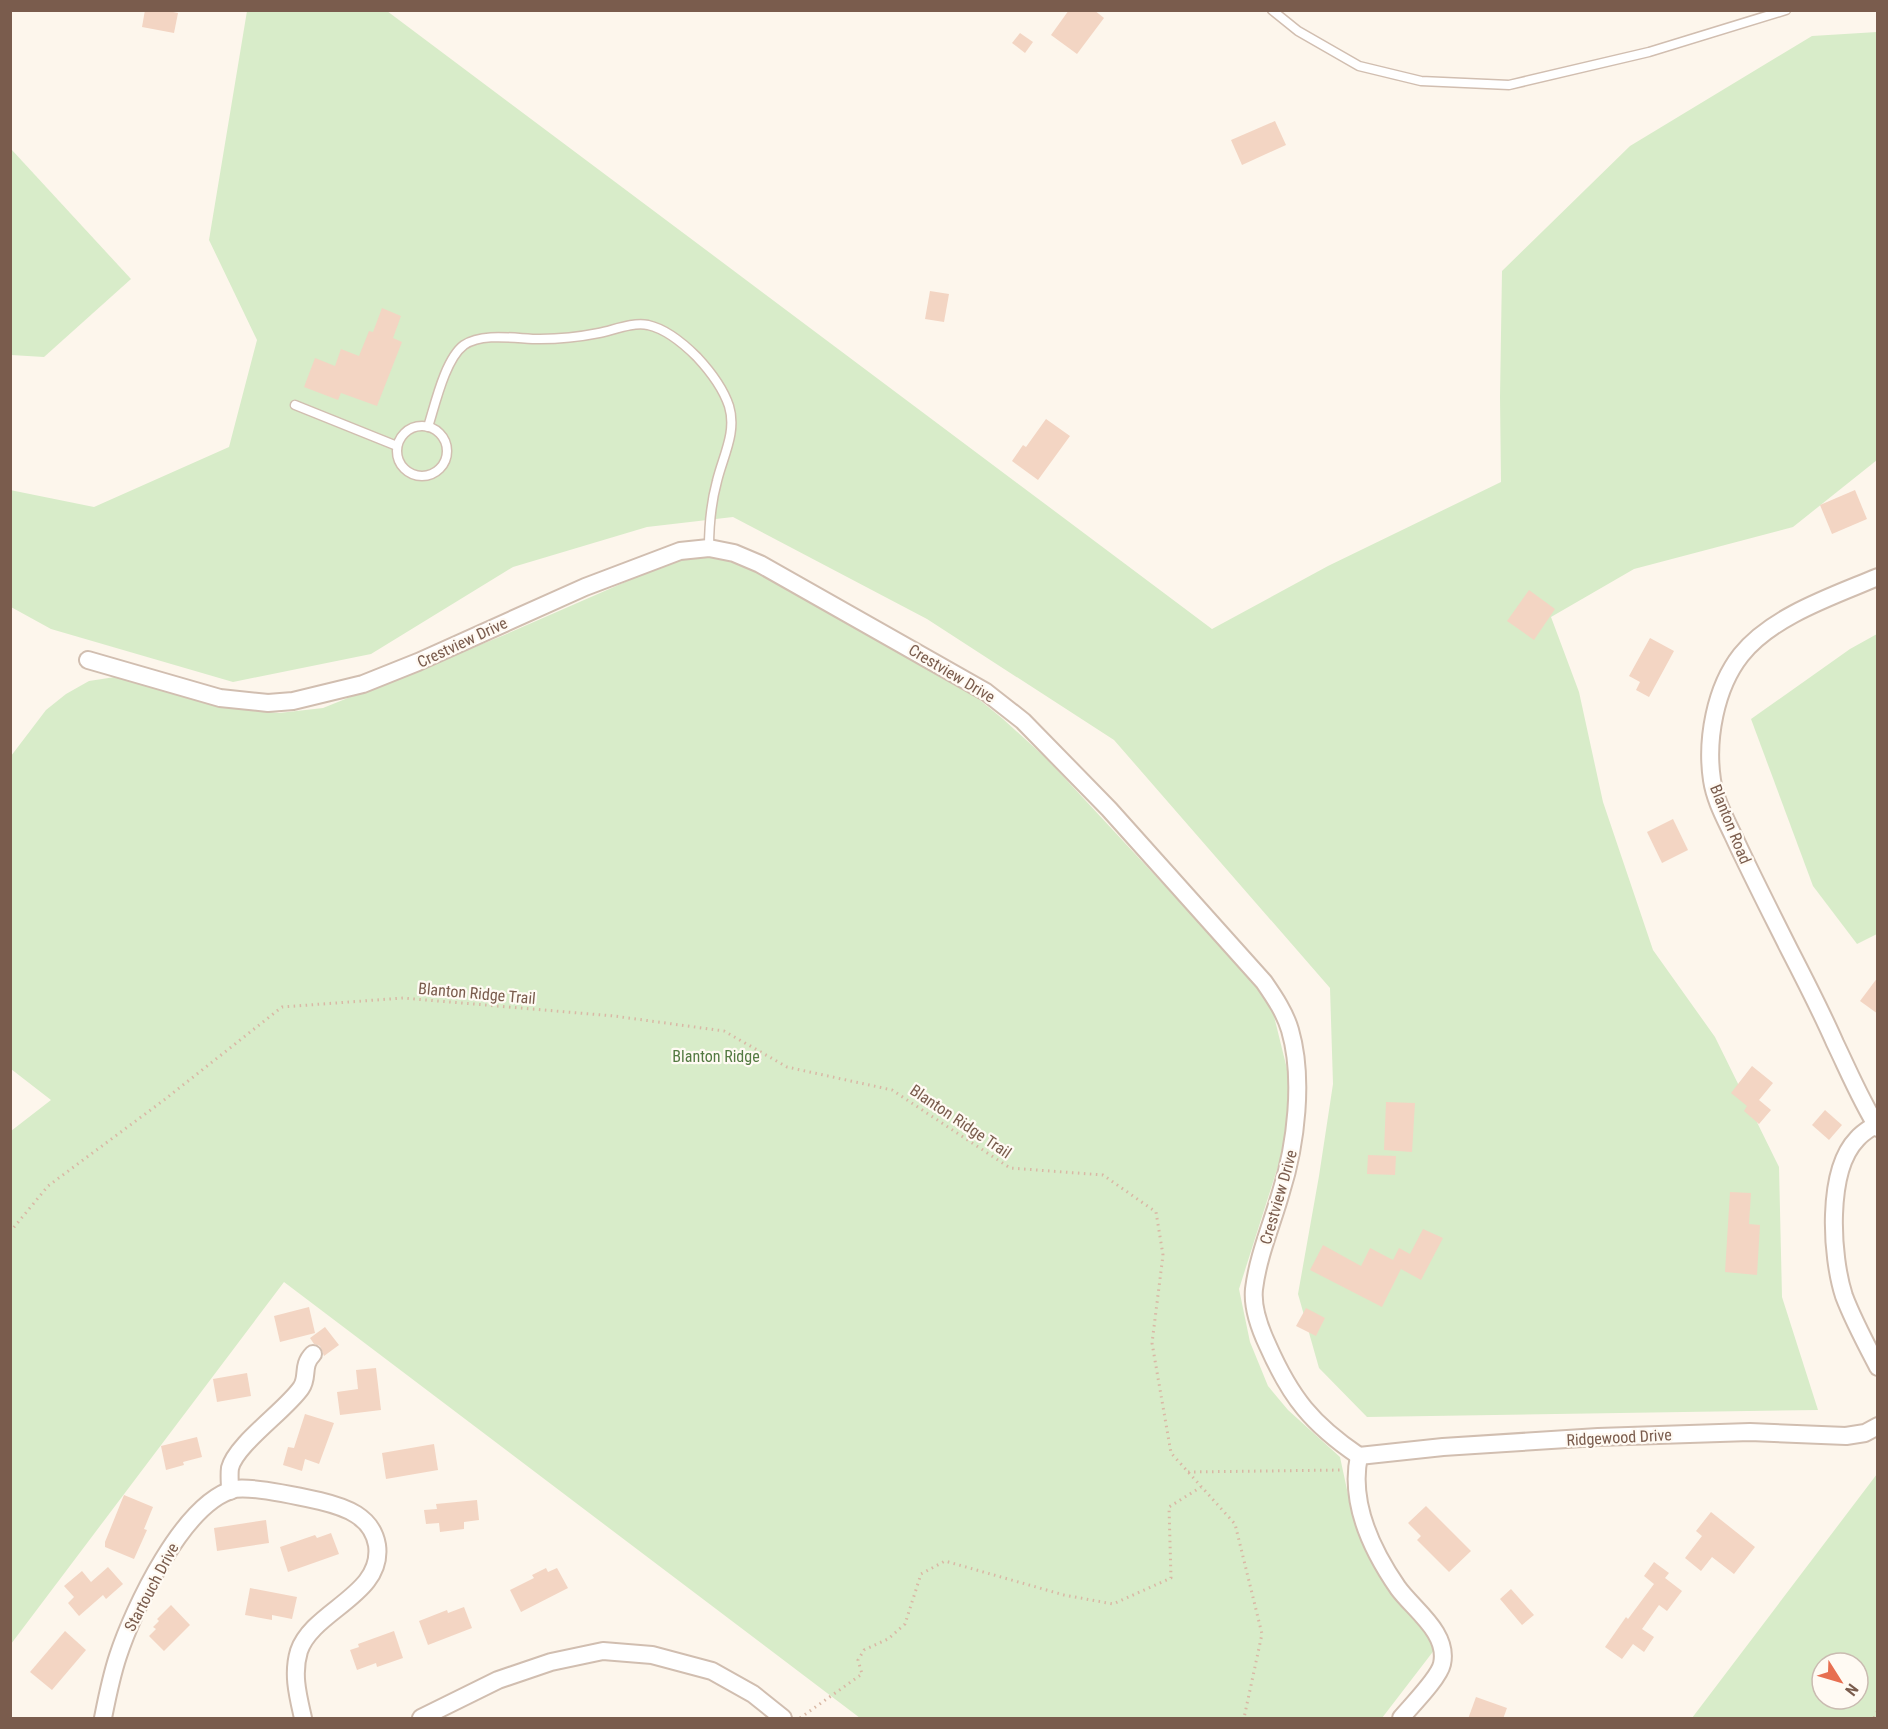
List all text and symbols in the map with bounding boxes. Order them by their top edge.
street label: Crestview Drive [414,613,510,672]
street label: Crestview Drive [905,640,998,707]
street label: Blanton Road [1706,782,1755,867]
street label: Blanton Ridge Trail [417,979,537,1008]
park label: Blanton Ridge [672,1047,760,1066]
street label: Blanton Ridge Trail [906,1081,1015,1162]
street label: Crestview Drive [1256,1148,1301,1247]
street label: Ridgewood Drive [1566,1425,1672,1450]
street label: Startouch Drive [120,1540,183,1635]
north arrow [1810,1651,1870,1711]
text: N [1841,1680,1862,1699]

